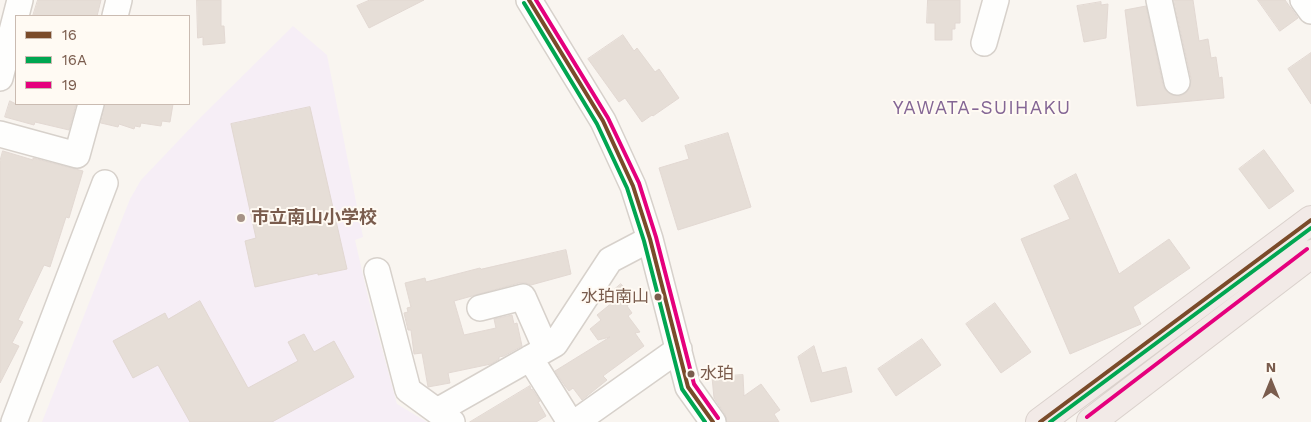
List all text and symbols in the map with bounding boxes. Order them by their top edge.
legend [15,15,190,105]
text: 16 [62,26,77,44]
text: 16A [62,51,87,69]
text: 19 [62,76,77,94]
district label: YAWATA-SUIHAKU [891,97,1073,119]
place label: 市立南山小学校 [251,207,377,229]
marker: 市立南山小学校 [235,212,247,224]
place label: 水珀南山 [581,287,649,307]
marker: 水珀南山 [653,292,663,302]
north arrow [1246,357,1296,407]
text: N [1266,359,1276,375]
place label: 水珀 [700,364,734,384]
marker: 水珀 [686,369,696,379]

